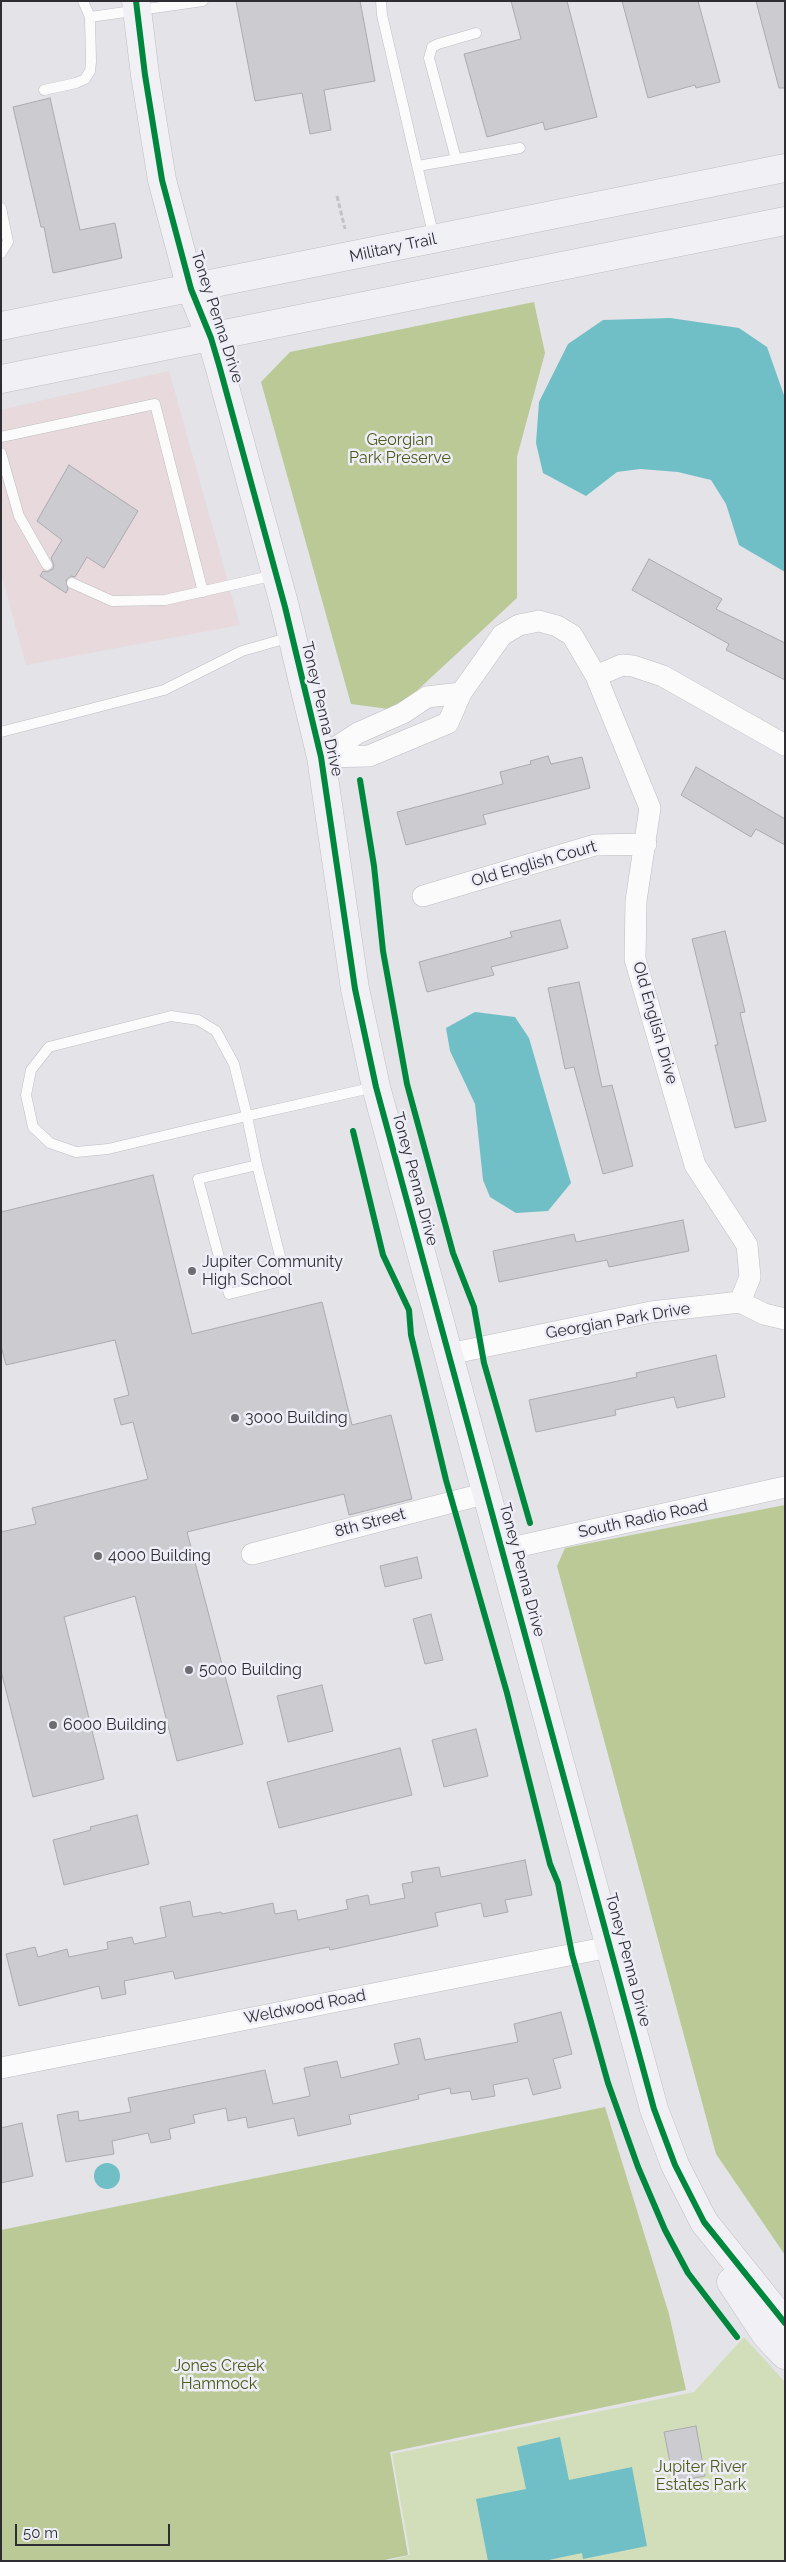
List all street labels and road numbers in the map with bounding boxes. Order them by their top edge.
street label: Military Trail [348,229,438,267]
street label: Toney Penna Drive [187,249,247,385]
street label: Toney Penna Drive [297,640,347,778]
street label: Old English Court [469,837,599,891]
street label: Old English Drive [628,960,682,1086]
street label: Toney Penna Drive [388,1110,442,1248]
street label: Georgian Park Drive [544,1299,692,1343]
street label: South Radio Road [576,1496,710,1542]
street label: Toney Penna Drive [495,1501,549,1639]
street label: 8th Street [332,1504,408,1542]
street label: Toney Penna Drive [601,1891,655,2029]
street label: Weldwood Road [243,1986,367,2028]

